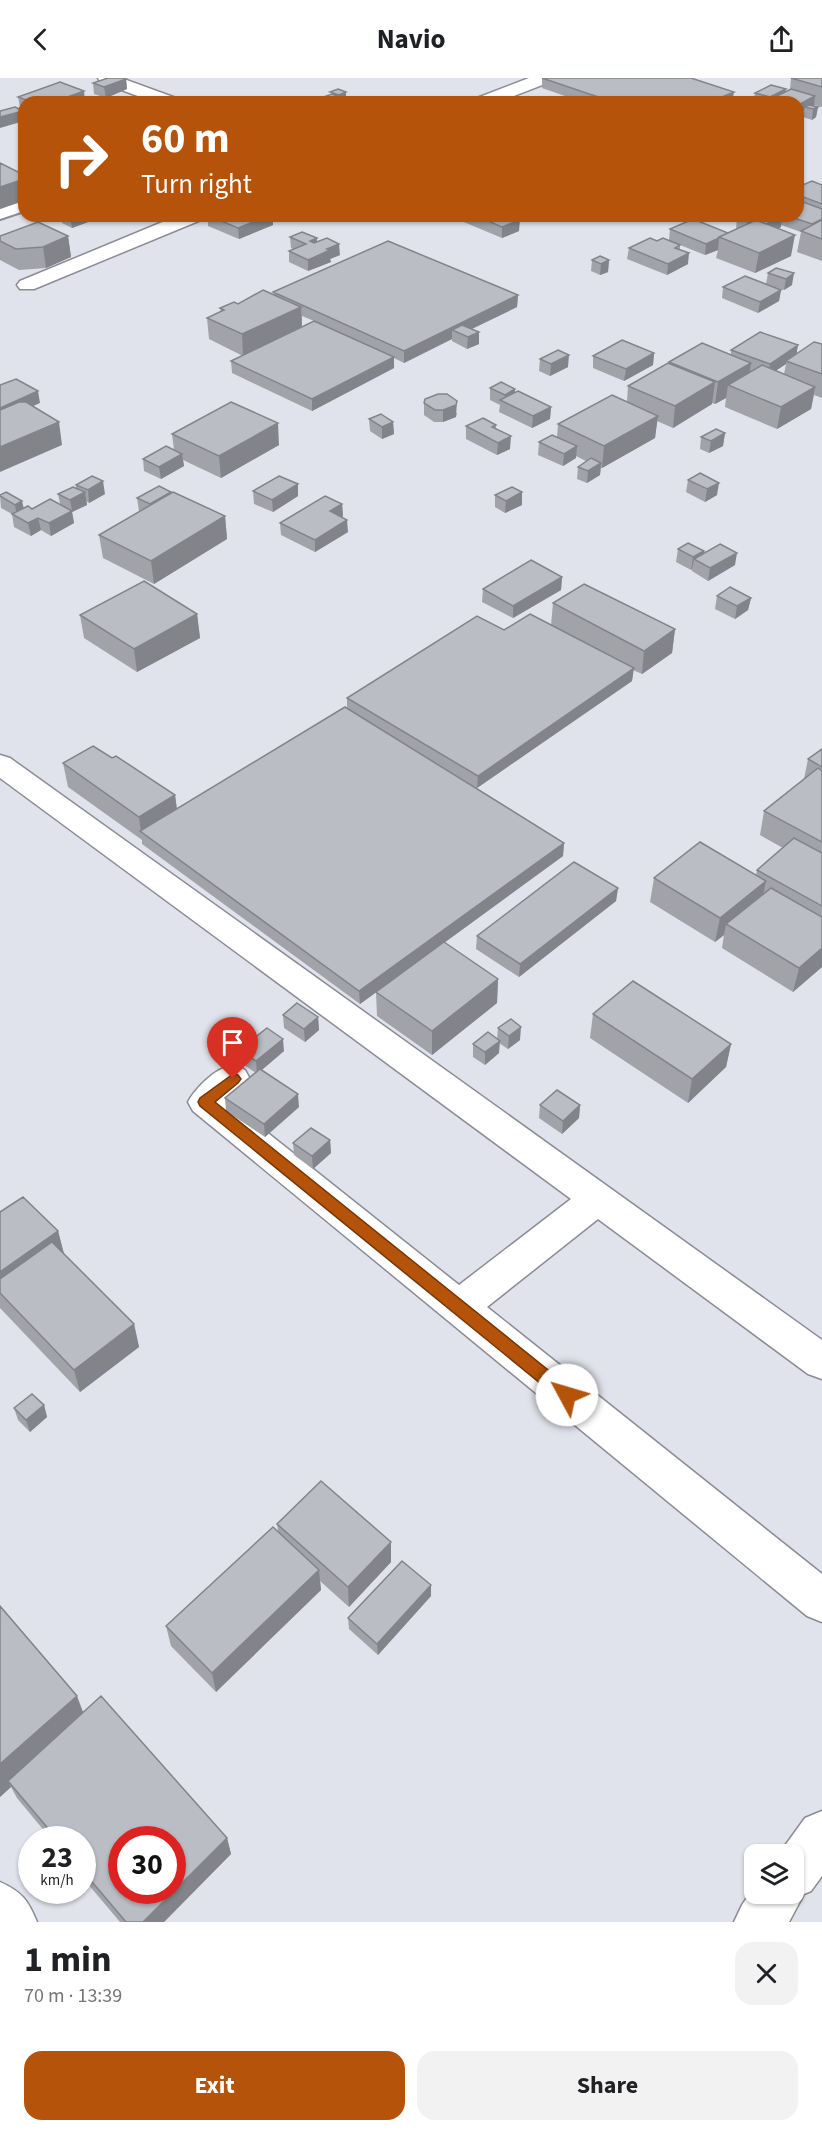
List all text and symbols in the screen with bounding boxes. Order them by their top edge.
text: Navio [377,20,445,59]
icon: back [24,23,57,56]
icon: share [765,23,798,56]
text: 60 m [141,109,230,169]
icon: right [42,120,120,198]
text: Turn right [141,165,252,204]
pin [207,1017,258,1079]
icon: arrive [216,1026,249,1059]
position arrow [535,1363,599,1427]
speed limit sign: 30 [108,1826,186,1904]
text: 23 [41,1836,73,1879]
map controls [744,1844,804,1904]
button: layers [744,1844,804,1904]
text: km/h [40,1870,74,1891]
text: 1 min [24,1934,112,1985]
button: close [735,1942,798,2005]
text: 70 m · 13:39 [24,1982,122,2010]
button: Exit [24,2051,405,2120]
button: Share [417,2051,798,2120]

